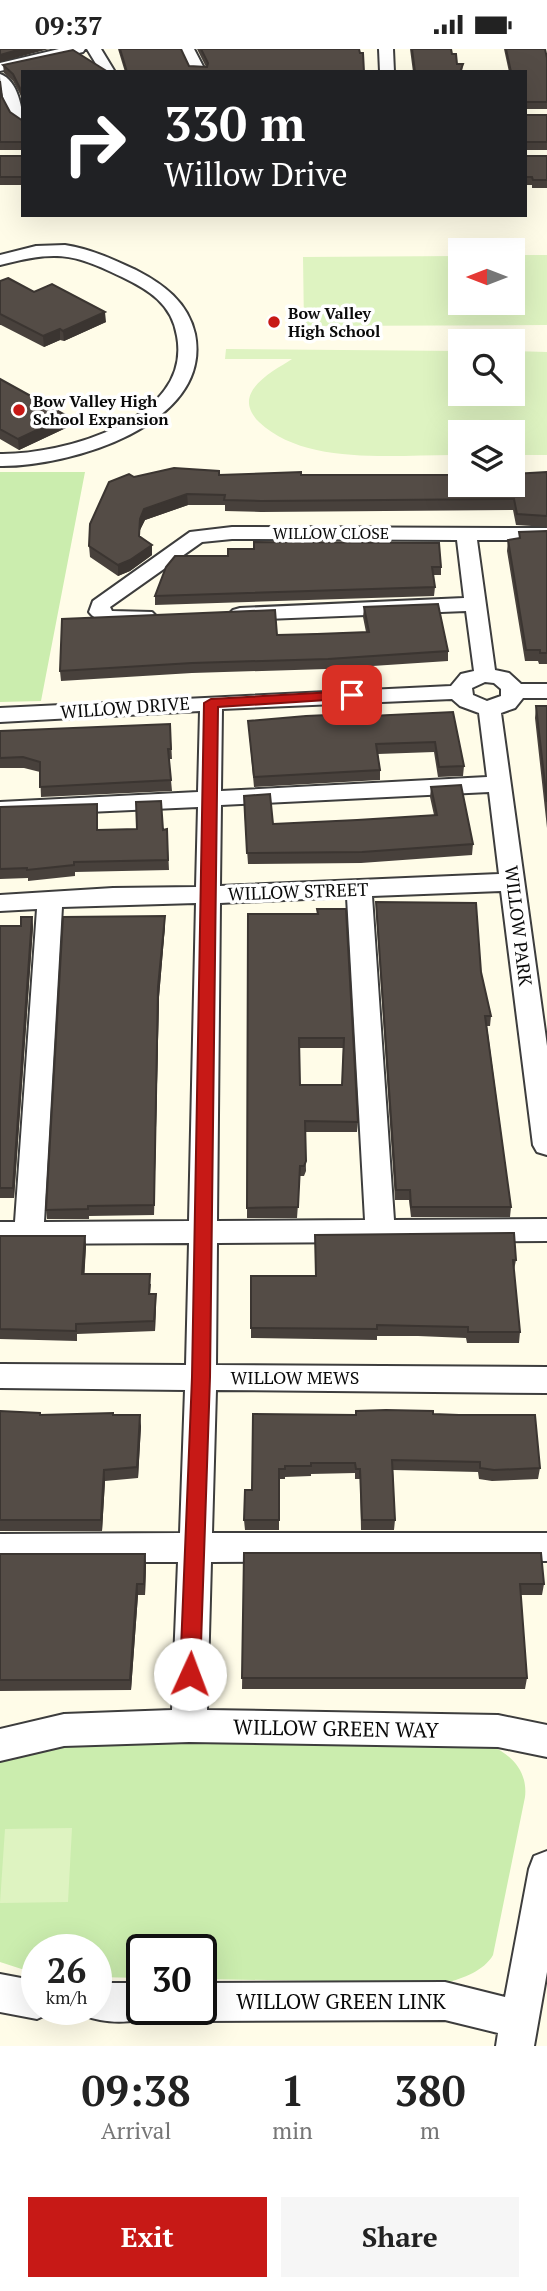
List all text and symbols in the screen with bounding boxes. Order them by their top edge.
text: 09:37 [35,8,103,42]
text: 330 m [164,90,306,155]
icon: right [49,98,140,189]
text: Willow Drive [164,153,348,195]
north arrow [448,238,525,315]
map controls [448,238,525,497]
place label: Bow Valley High School [288,302,380,342]
marker: Bow Valley High School [266,314,282,330]
button: search [448,329,525,406]
place label: Bow Valley High School Expansion [33,390,169,430]
marker: Bow Valley High School Expansion [11,402,27,418]
button: layers [448,420,525,497]
street label: WILLOW CLOSE [273,522,389,544]
pin [322,665,382,725]
icon: arrive [333,676,371,714]
street label: WILLOW DRIVE [59,691,190,723]
street label: WILLOW PARK [500,864,538,988]
street label: WILLOW STREET [227,877,369,905]
street label: WILLOW MEWS [231,1365,359,1389]
position arrow [153,1637,227,1711]
street label: WILLOW GREEN WAY [233,1712,439,1744]
speed limit sign: 30 [126,1934,217,2025]
text: 26 [47,1947,86,1993]
text: km/h [46,1985,87,2009]
street label: WILLOW GREEN LINK [236,1987,446,2015]
text: 09:38 [82,2062,191,2118]
text: 1 [281,2062,304,2118]
text: 380 [394,2062,465,2118]
text: Arrival [101,2115,171,2146]
text: min [272,2115,313,2146]
text: m [420,2115,440,2146]
button: Exit [28,2197,267,2277]
button: Share [281,2197,519,2277]

